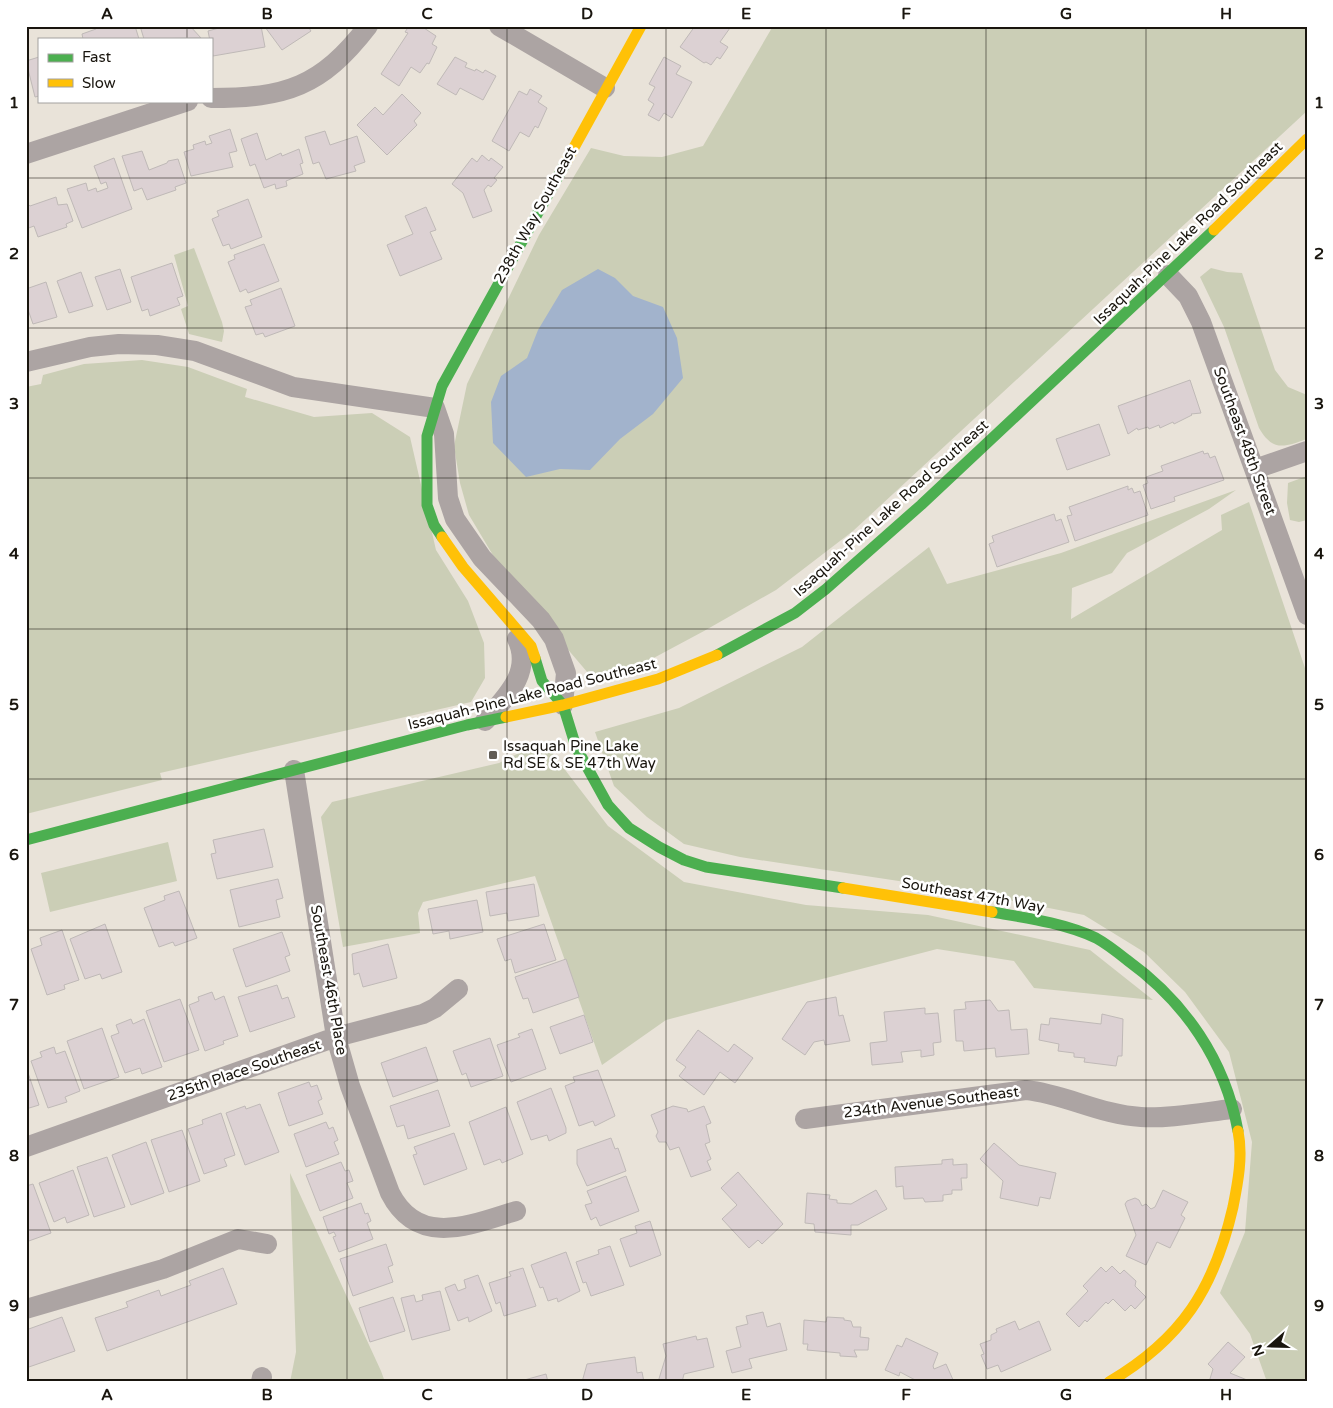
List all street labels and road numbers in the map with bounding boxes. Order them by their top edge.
street label: Issaquah-Pine Lake Road Southeast [1090,138,1286,328]
street label: 238th Way Southeast [490,143,580,287]
street label: Southeast 48th Street [1210,364,1280,518]
street label: Issaquah-Pine Lake Road Southeast [790,416,992,600]
street label: Issaquah-Pine Lake Road Southeast [406,654,658,734]
street label: Southeast 47th Way [900,874,1046,916]
street label: Southeast 46th Place [307,903,351,1057]
street label: 235th Place Southeast [165,1035,324,1105]
street label: 234th Avenue Southeast [842,1082,1020,1122]

